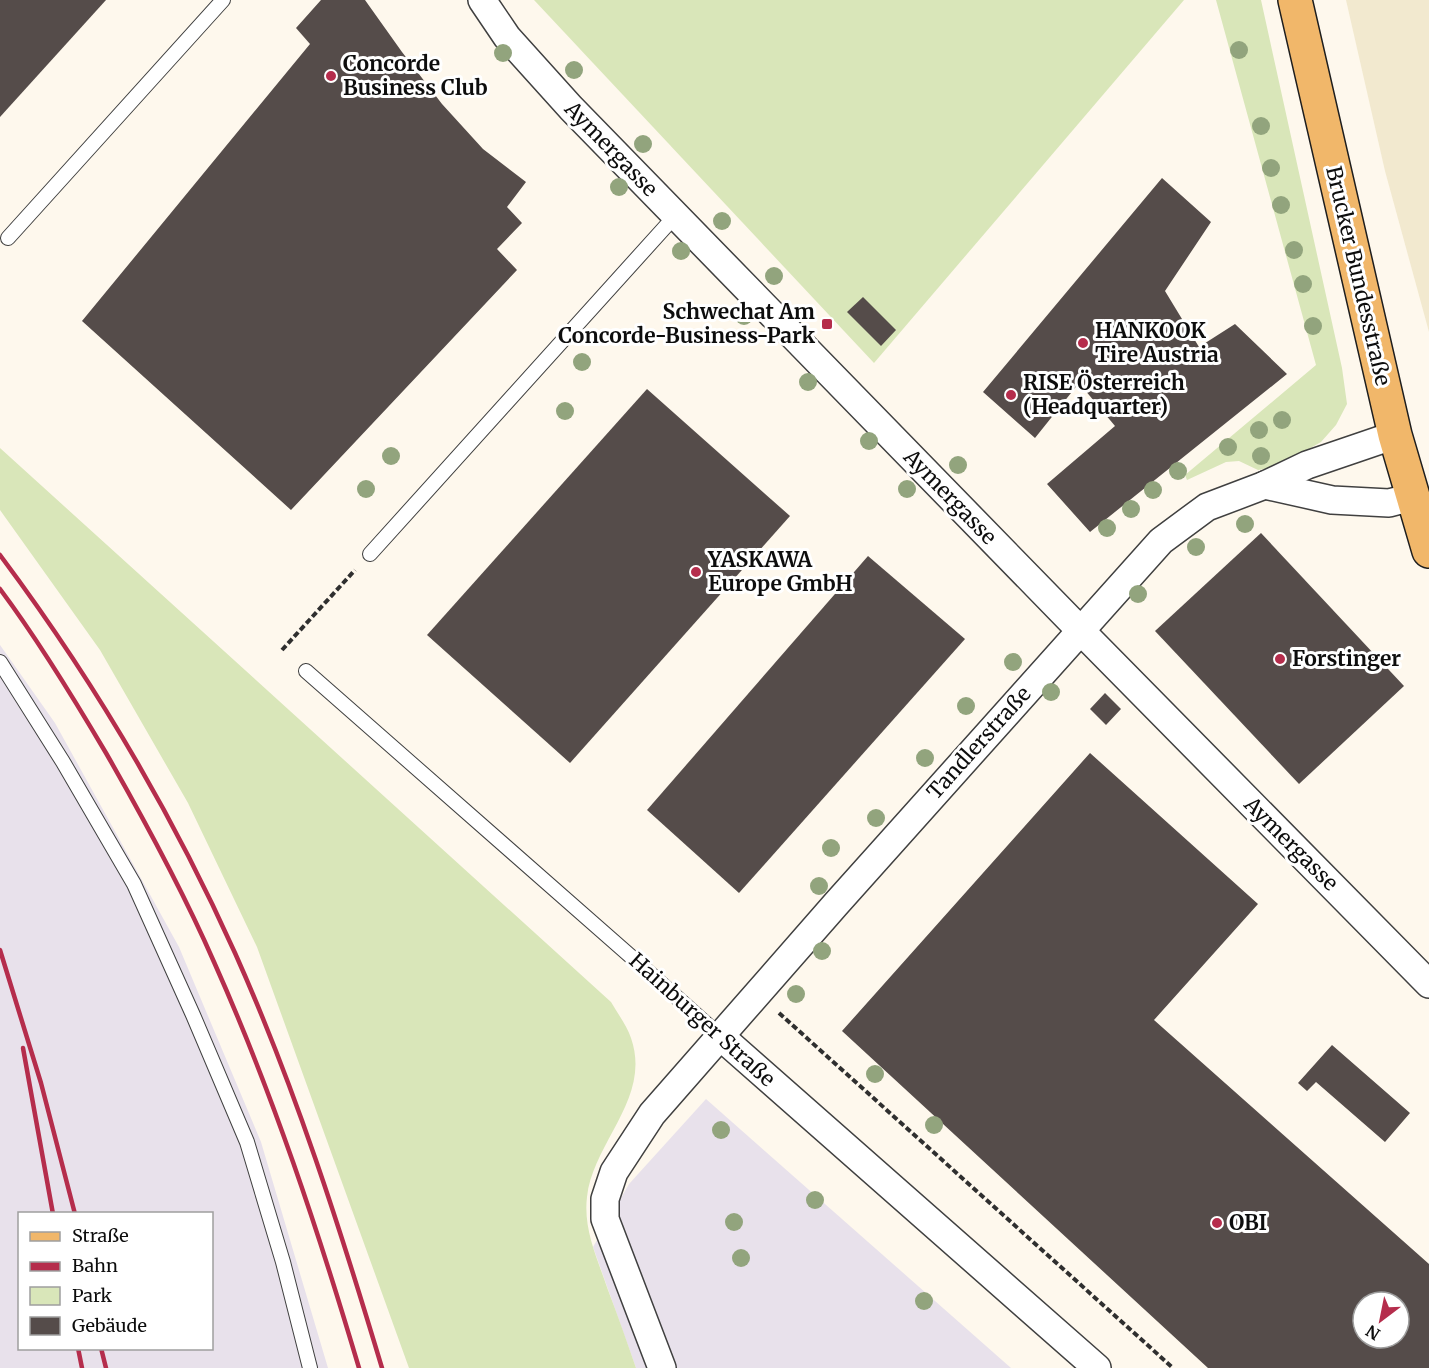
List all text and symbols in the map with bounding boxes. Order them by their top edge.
place label: Concorde Business Club [343,50,488,101]
marker: Concorde Business Club [324,69,338,83]
street label: Aymergasse [559,95,663,202]
street label: Brucker Bundesstraße [1320,164,1397,388]
place label: Schwechat Am Concorde-Business-Park [558,298,815,349]
marker: Schwechat Am Concorde-Business-Park [820,317,834,331]
place label: HANKOOK Tire Austria [1095,317,1219,368]
marker: HANKOOK Tire Austria [1076,336,1090,350]
place label: RISE Österreich (Headquarter) [1023,369,1185,420]
marker: RISE Österreich (Headquarter) [1004,388,1018,402]
street label: Aymergasse [898,443,1002,550]
place label: YASKAWA Europe GmbH [707,546,853,597]
marker: YASKAWA Europe GmbH [689,565,703,579]
place label: Forstinger [1292,645,1401,672]
marker: Forstinger [1273,652,1287,666]
street label: Tandlerstraße [921,681,1036,805]
street label: Aymergasse [1238,790,1344,896]
street label: Hainburger Straße [624,947,781,1092]
place label: OBI [1229,1209,1267,1236]
legend [18,1212,213,1350]
marker: OBI [1210,1216,1224,1230]
text: Straße [72,1224,129,1247]
text: Bahn [72,1254,118,1277]
text: Park [72,1284,113,1307]
north arrow [1351,1290,1411,1350]
text: Gebäude [72,1314,147,1337]
text: N [1362,1321,1384,1345]

